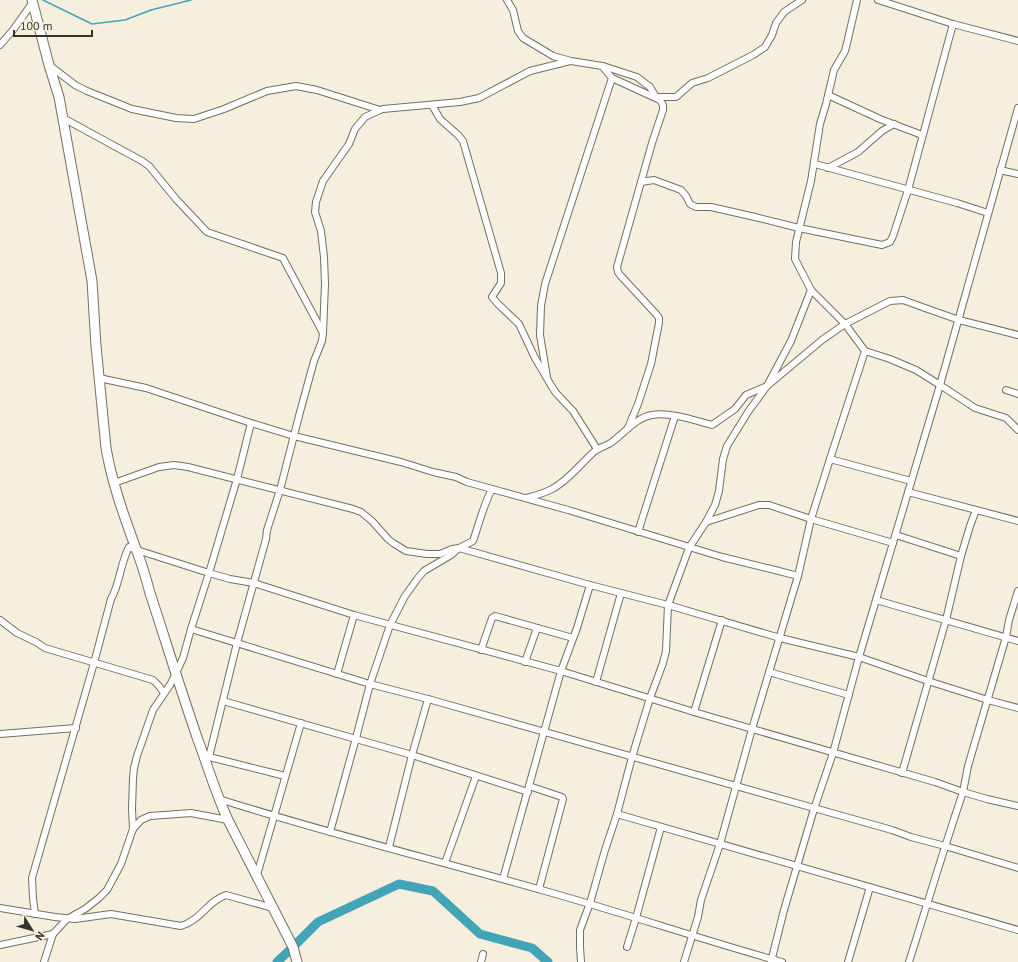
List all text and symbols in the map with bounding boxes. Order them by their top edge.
scale bar [14,12,92,38]
text: 100 m [20,18,53,33]
north arrow [12,910,52,950]
text: N [32,929,48,943]

